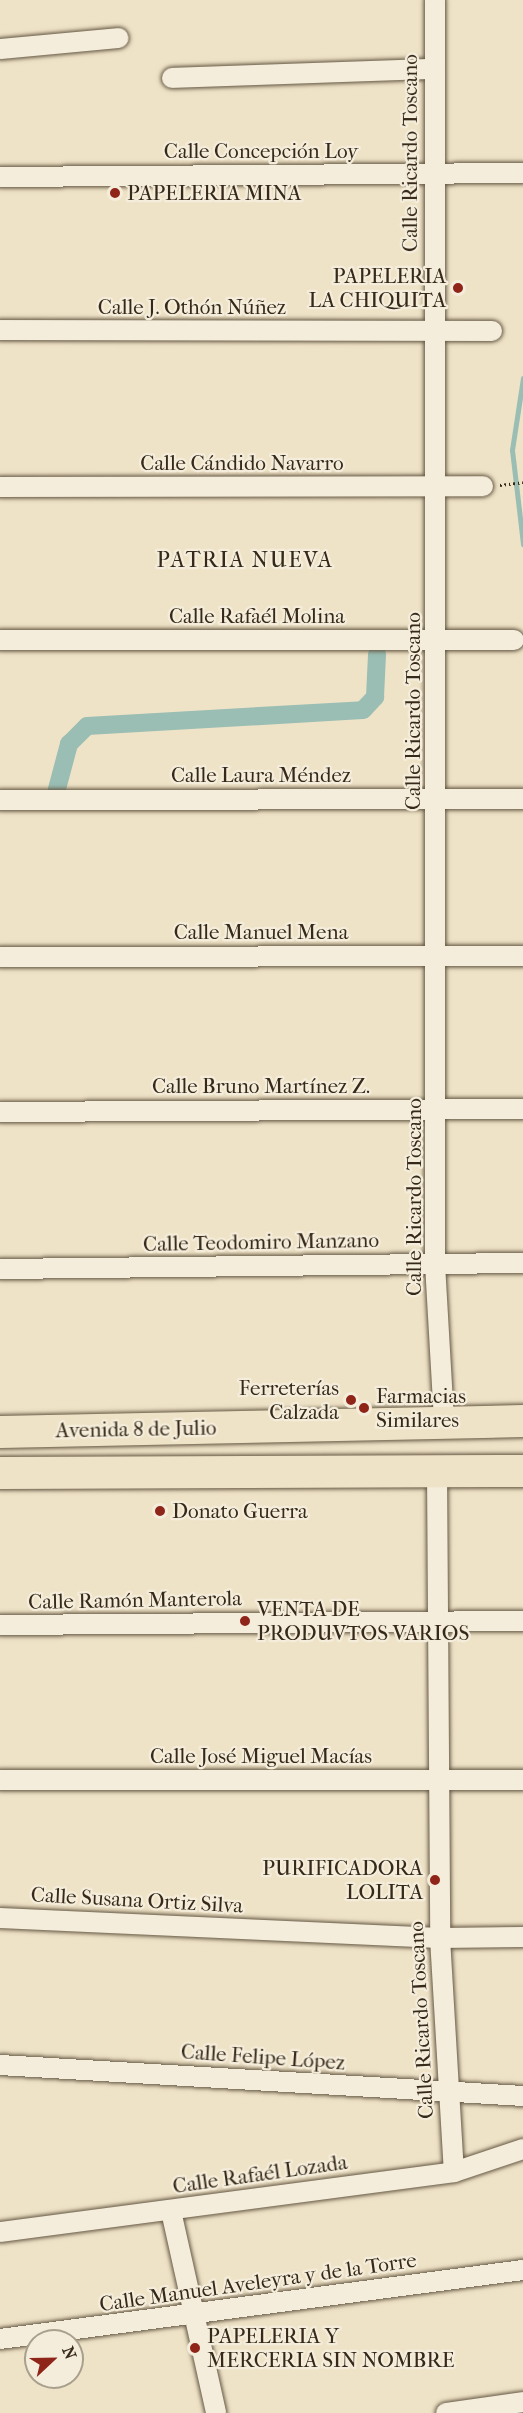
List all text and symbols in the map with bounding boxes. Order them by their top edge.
street label: Calle Ricardo Toscano [397,54,423,252]
street label: Calle Concepción Loy [164,138,358,164]
place label: PAPELERIA MINA [127,180,301,206]
marker: PAPELERIA MINA [108,186,122,200]
place label: PAPELERIA LA CHIQUITA [309,263,446,313]
marker: PAPELERIA LA CHIQUITA [451,281,465,295]
street label: Calle J. Othón Núñez [98,294,286,320]
street label: Calle Cándido Navarro [140,450,344,476]
district label: PATRIA NUEVA [156,548,334,574]
street label: Calle Rafaél Molina [169,603,345,629]
street label: Calle Ricardo Toscano [400,612,426,810]
street label: Calle Laura Méndez [171,762,351,788]
street label: Calle Manuel Mena [174,919,348,945]
street label: Calle Bruno Martínez Z. [152,1073,370,1099]
street label: Calle Ricardo Toscano [401,1098,427,1296]
street label: Calle Teodomiro Manzano [143,1227,379,1257]
place label: Ferreterías Calzada [239,1375,339,1425]
place label: Farmacias Similares [376,1383,466,1433]
marker: Ferreterías Calzada [344,1393,358,1407]
marker: Farmacias Similares [357,1401,371,1415]
street label: Avenida 8 de Julio [55,1415,217,1443]
place label: Donato Guerra [172,1498,308,1524]
marker: Donato Guerra [153,1504,167,1518]
street label: Calle Ramón Manterola [28,1586,242,1614]
place label: VENTA DE PRODUVTOS VARIOS [257,1596,469,1646]
marker: VENTA DE PRODUVTOS VARIOS [238,1614,252,1628]
street label: Calle José Miguel Macías [150,1743,372,1769]
place label: PURIFICADORA LOLITA [262,1855,423,1905]
marker: PURIFICADORA LOLITA [428,1873,442,1887]
street label: Calle Susana Ortiz Silva [30,1882,244,1918]
street label: Calle Ricardo Toscano [403,1920,439,2120]
street label: Calle Felipe López [180,2039,346,2075]
street label: Calle Rafaél Lozada [171,2149,349,2199]
street label: Calle Manuel Aveleyra y de la Torre [98,2247,418,2317]
place label: PAPELERIA Y MERCERIA SIN NOMBRE [207,2323,454,2373]
north arrow [24,2329,84,2389]
marker: PAPELERIA Y MERCERIA SIN NOMBRE [188,2341,202,2355]
text: N [58,2344,80,2362]

